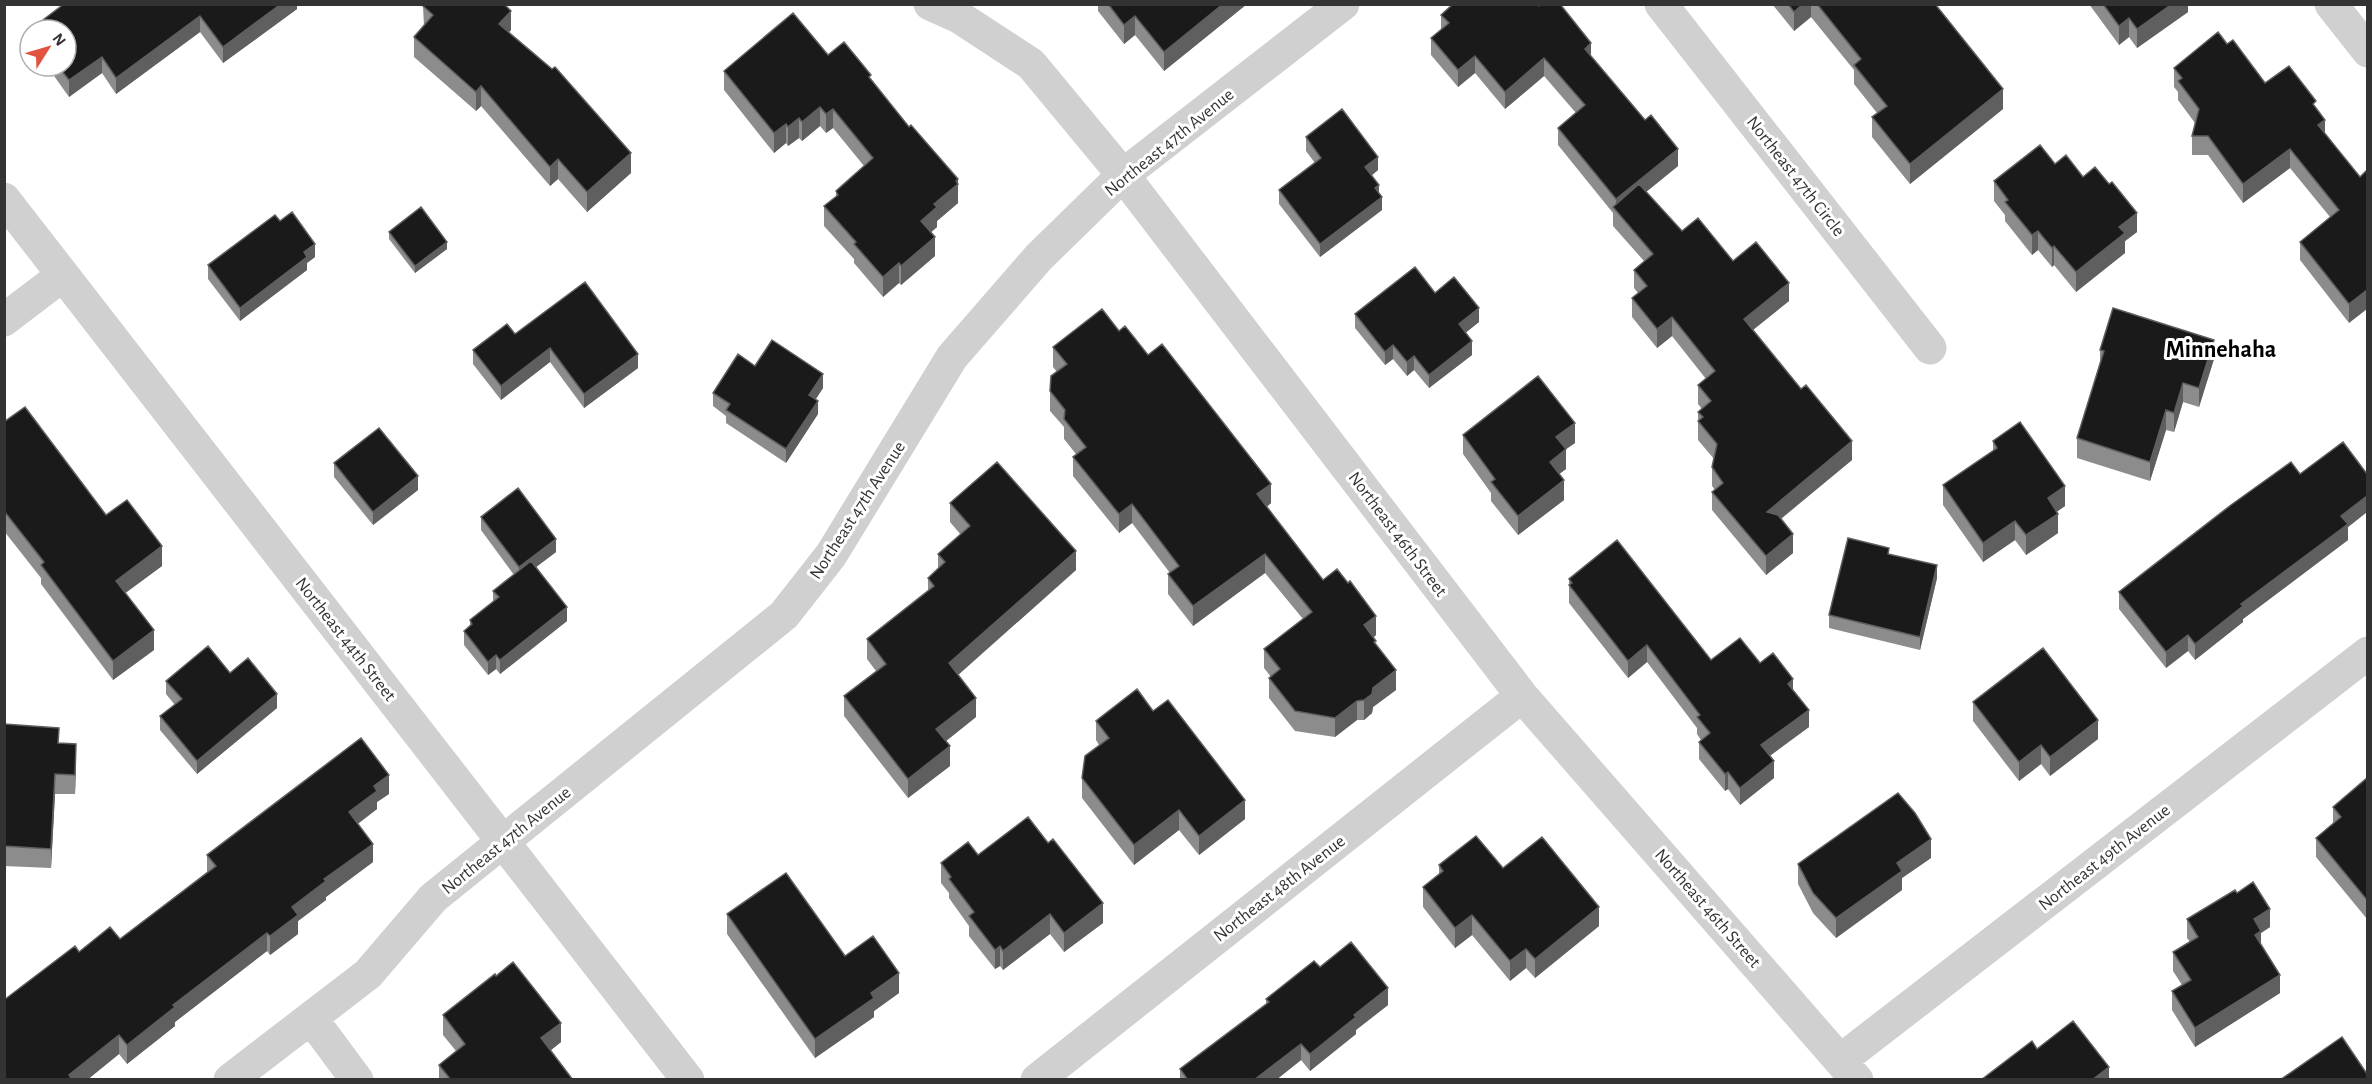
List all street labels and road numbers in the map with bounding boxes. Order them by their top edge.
street label: Northeast 47th Avenue [1102,85,1238,200]
street label: Northeast 47th Circle [1743,113,1848,240]
street label: Northeast 47th Avenue [807,438,909,583]
street label: Northeast 46th Street [1345,469,1450,601]
street label: Northeast 44th Street [292,574,399,705]
street label: Northeast 47th Avenue [439,783,575,898]
street label: Northeast 49th Avenue [2036,801,2174,914]
street label: Northeast 48th Avenue [1211,832,1349,946]
street label: Northeast 46th Street [1651,846,1764,972]

